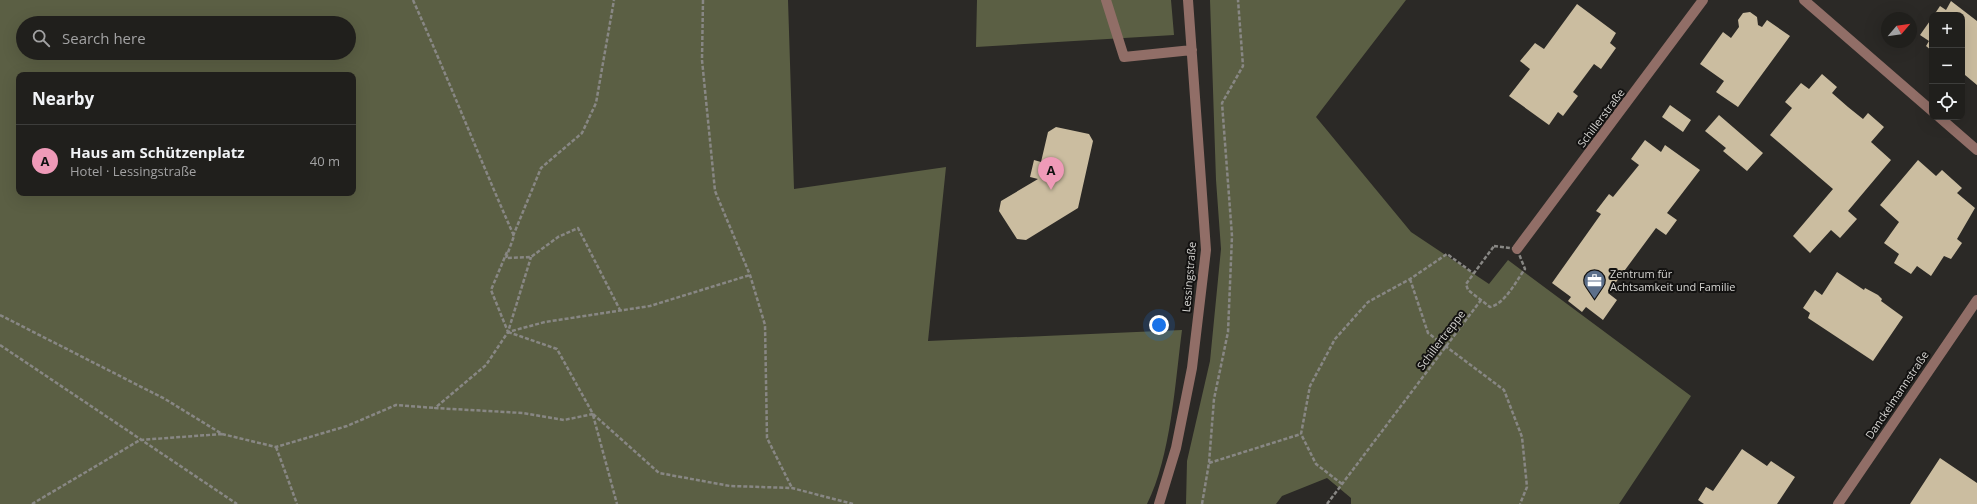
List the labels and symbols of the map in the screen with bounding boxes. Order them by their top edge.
north arrow [1881,12,1917,48]
street label: Schillerstraße [1574,85,1628,150]
pin: A [1038,157,1064,190]
street label: Lessingstraße [1178,241,1199,313]
place label: Zentrum für Achtsamkeit und Familie [1610,266,1736,294]
office icon: Zentrum für Achtsamkeit und Familie [1582,267,1608,300]
street label: Schillertreppe [1413,307,1468,373]
your location [1149,315,1169,335]
street label: Danckelmannstraße [1861,348,1932,442]

